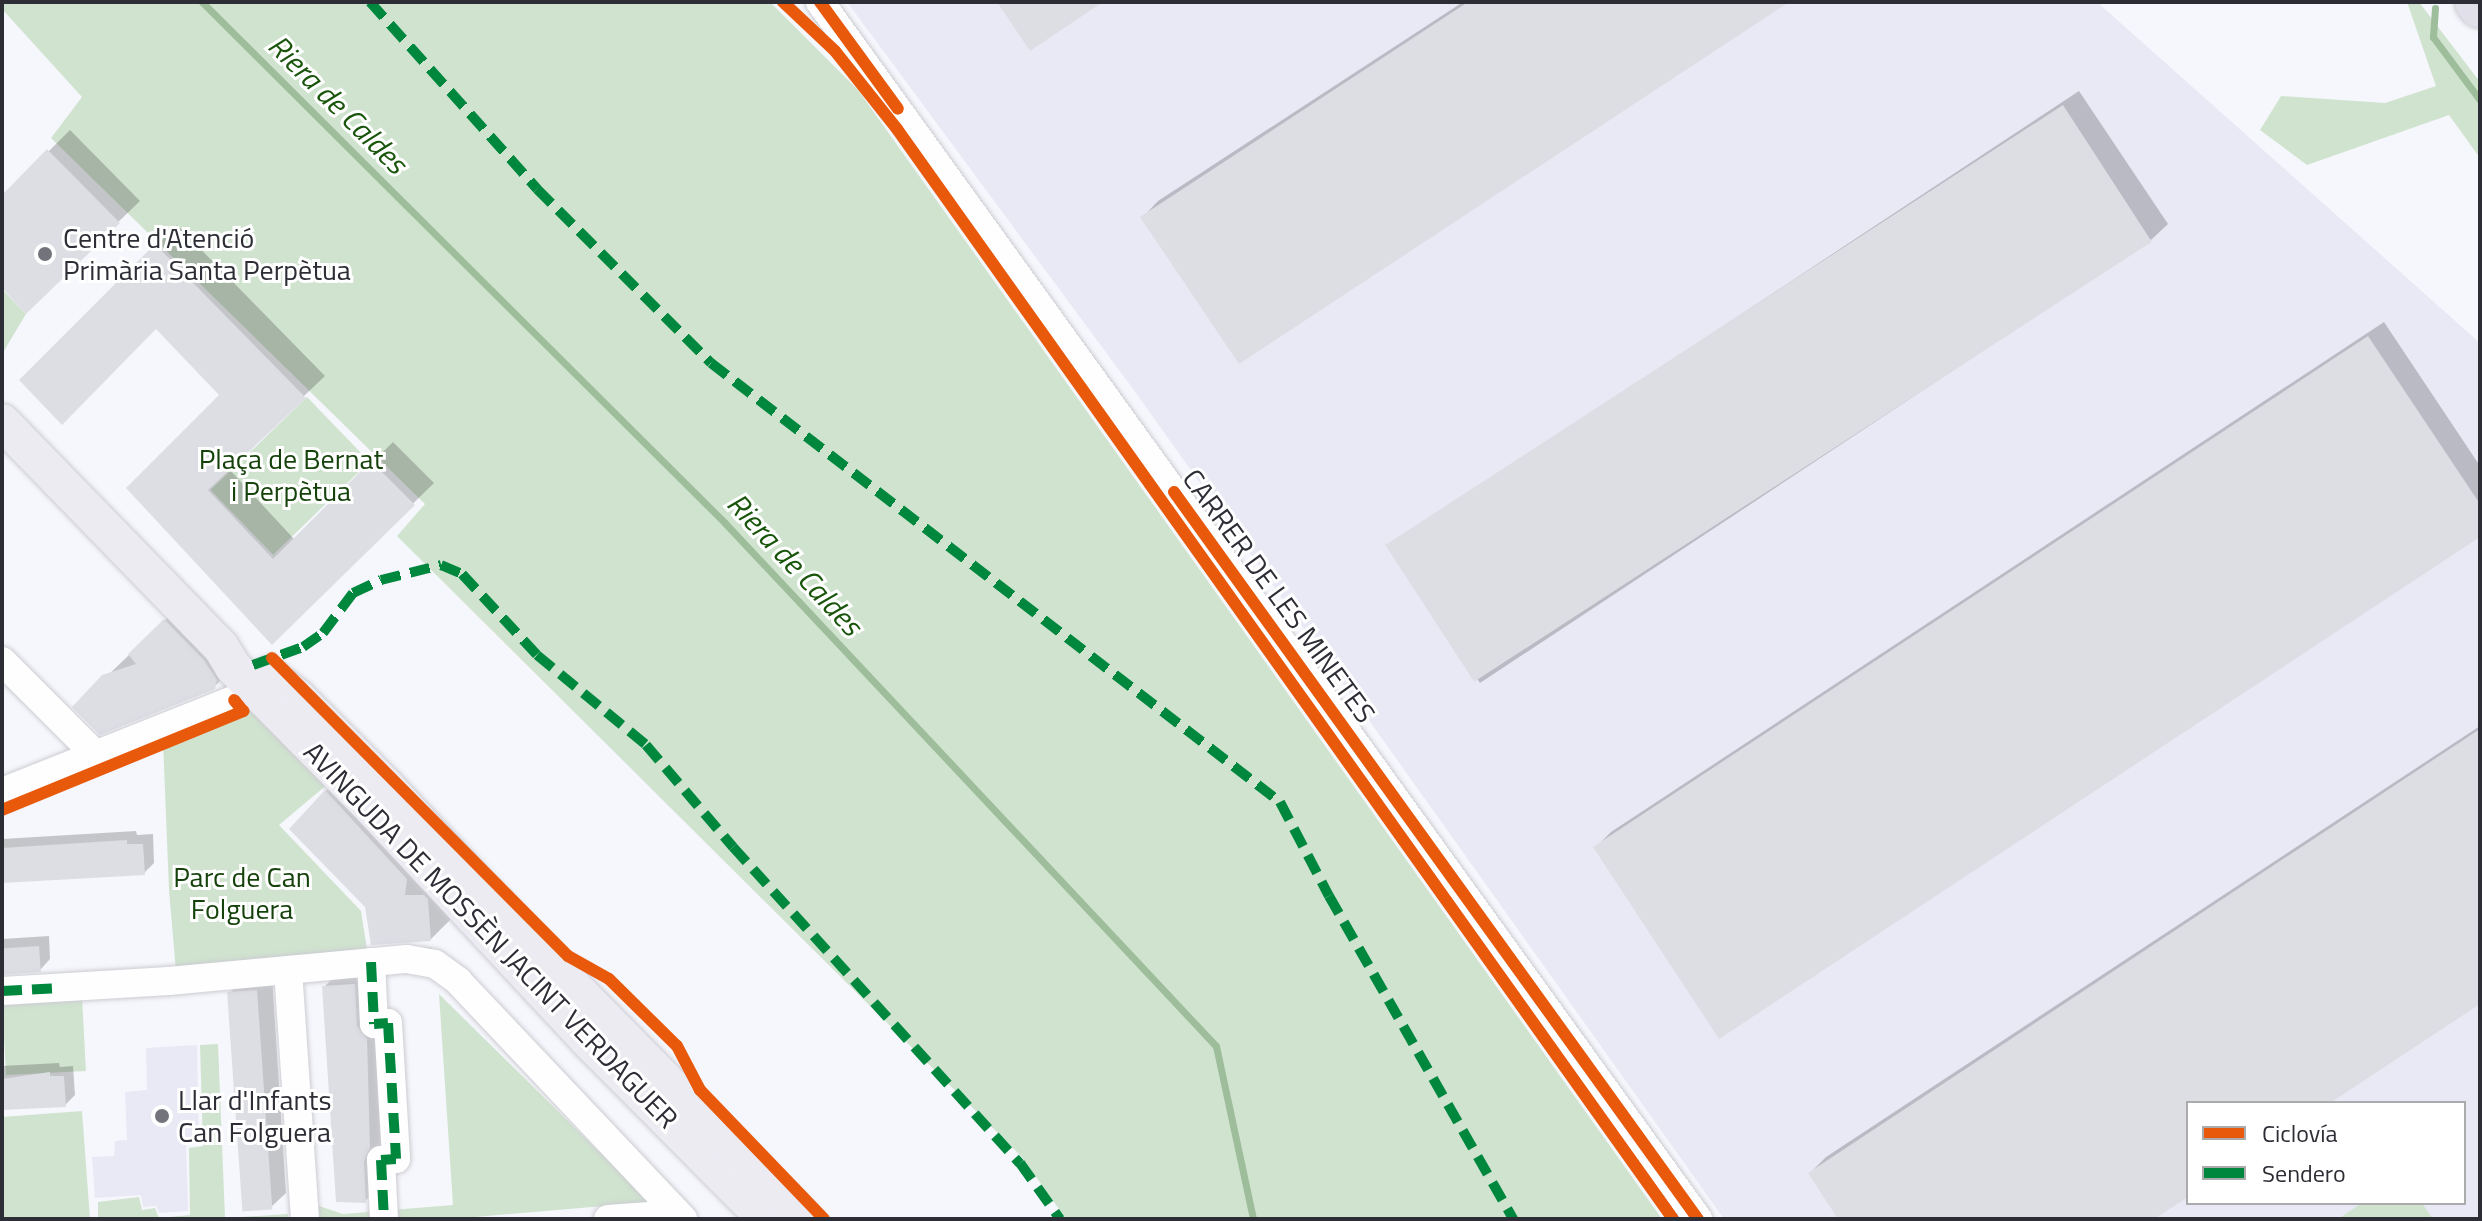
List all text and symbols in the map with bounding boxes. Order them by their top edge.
water label: Riera de Caldes [261,27,415,181]
place label: Centre d'Atenció Primària Santa Perpètua [63,221,351,287]
marker: Centre d'Atenció Primària Santa Perpètua [34,243,56,265]
park label: Plaça de Bernat i Perpètua [199,442,383,508]
street label: CARRER DE LES MINETES [1176,463,1382,729]
water label: Riera de Caldes [720,485,870,643]
street label: AVINGUDA DE MOSSÈN JACINT VERDAGUER [297,735,685,1135]
park label: Parc de Can Folguera [173,860,311,926]
place label: Llar d'Infants Can Folguera [178,1083,331,1149]
legend [2186,1101,2466,1205]
marker: Llar d'Infants Can Folguera [153,1107,171,1125]
text: Ciclovía [2262,1115,2338,1151]
text: Sendero [2262,1155,2346,1191]

